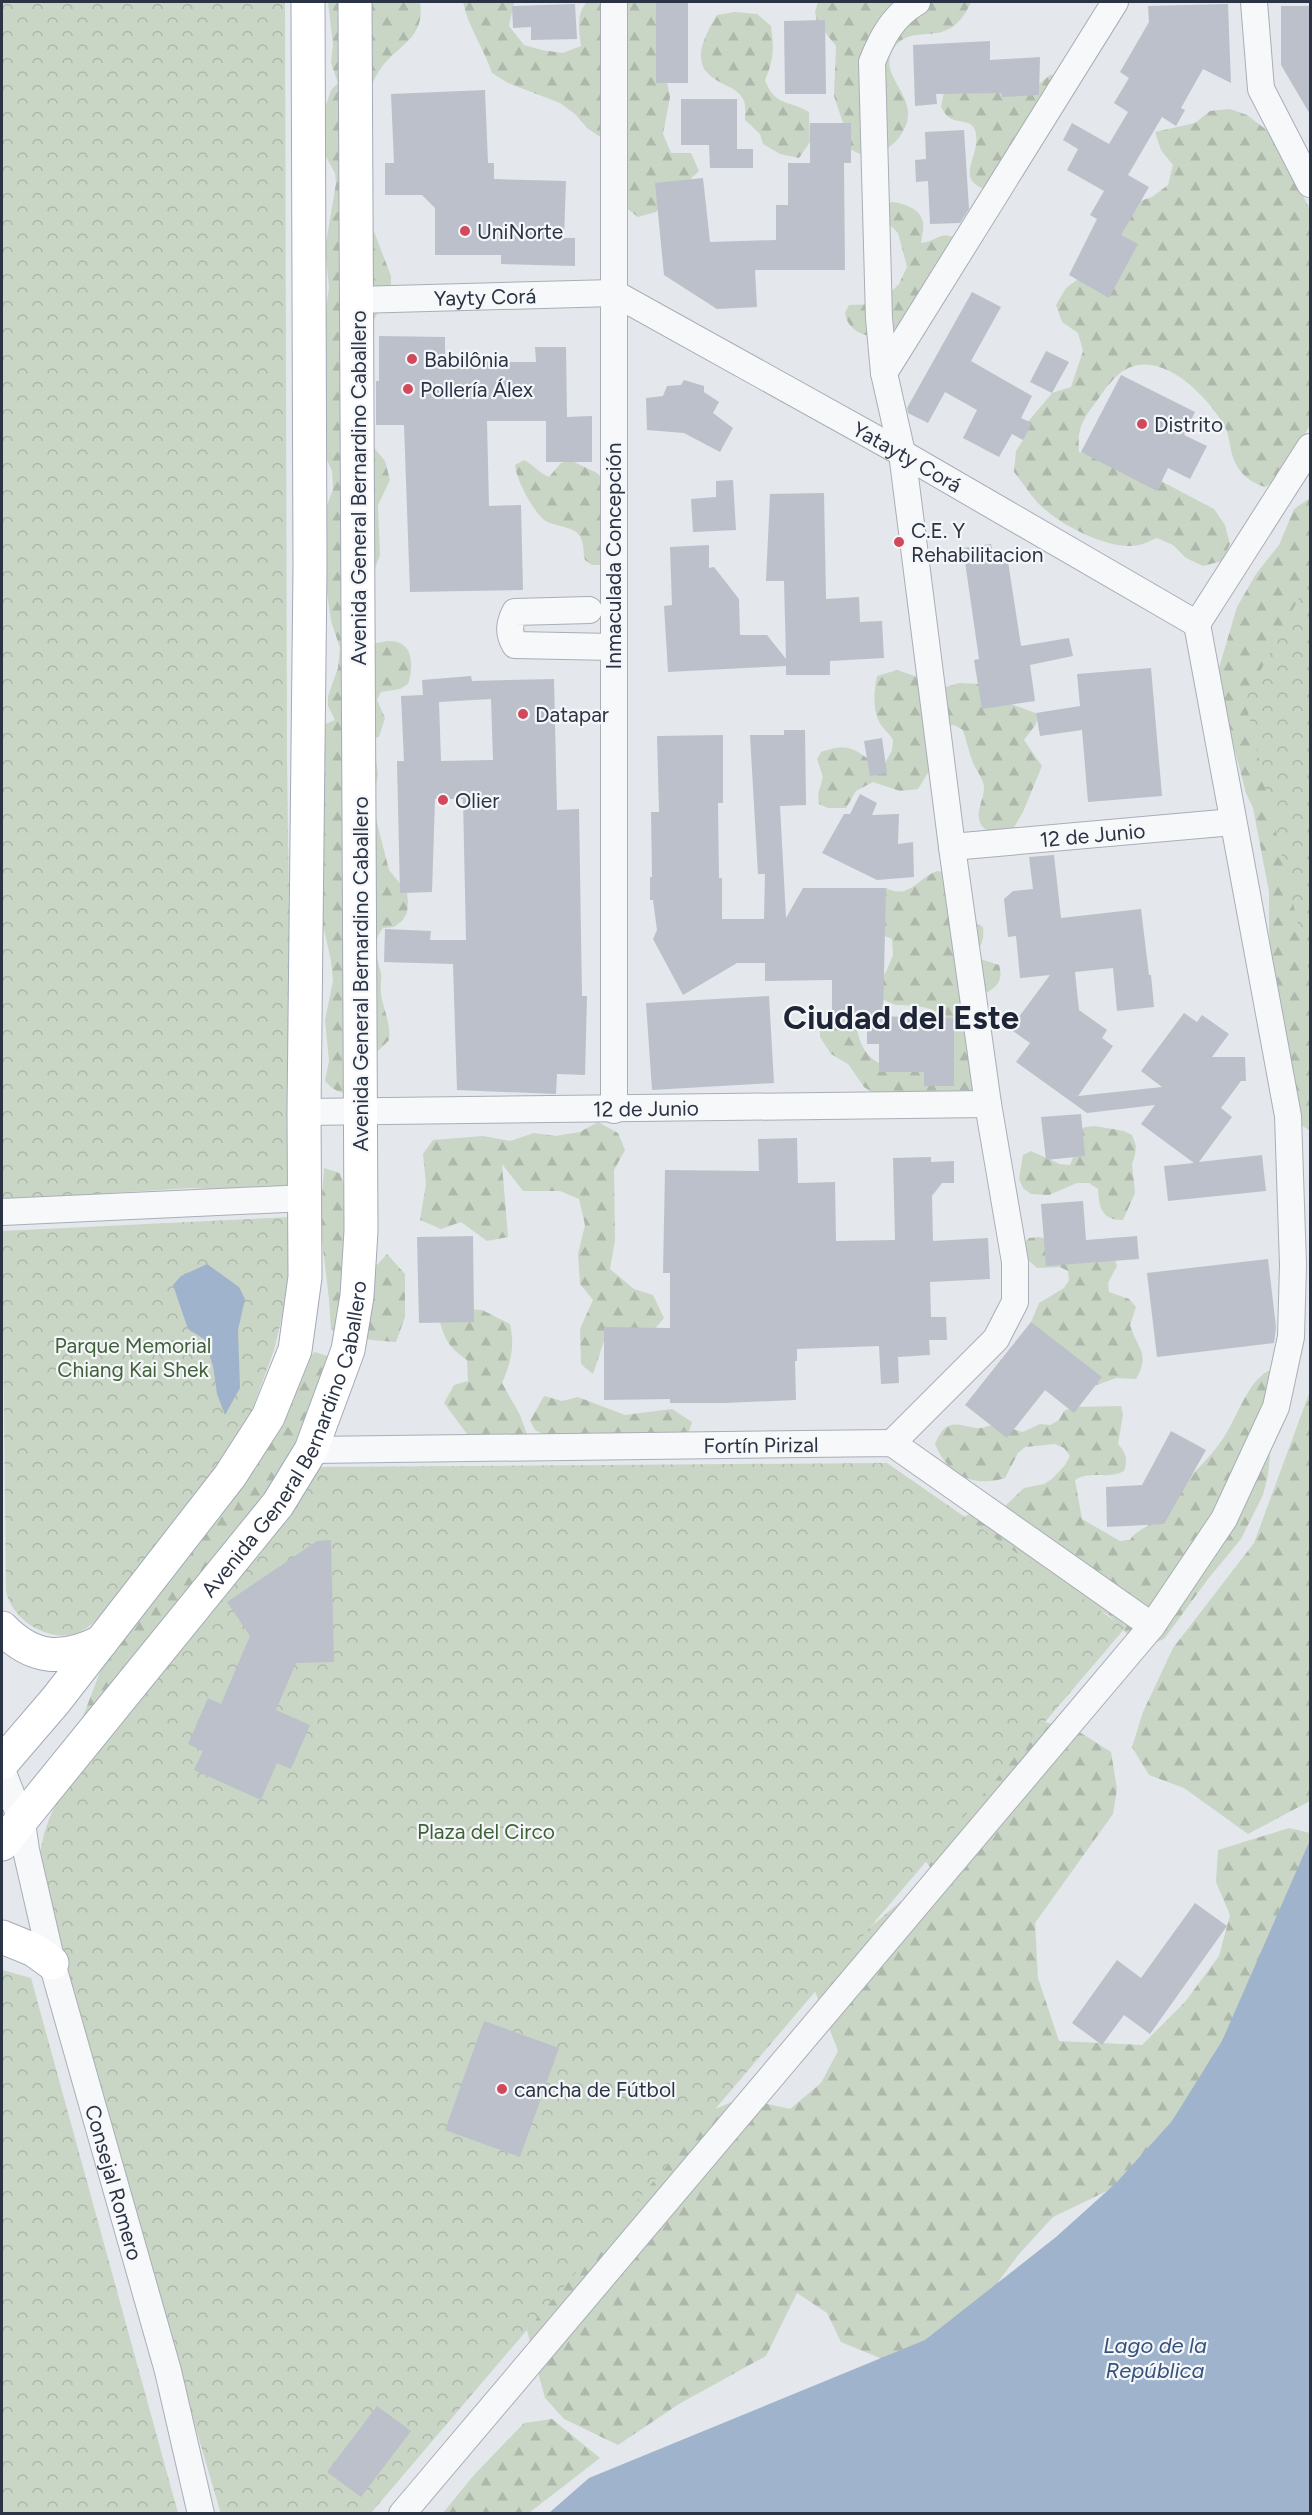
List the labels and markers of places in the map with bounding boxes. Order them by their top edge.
place label: UniNorte [477,219,563,244]
marker: UniNorte [458,224,472,238]
place label: Babilônia [424,347,509,372]
marker: Babilônia [405,352,419,366]
place label: Pollería Álex [420,377,533,402]
marker: Pollería Álex [401,382,415,396]
place label: Distrito [1154,412,1223,437]
marker: Distrito [1135,417,1149,431]
place label: C.E. Y Rehabilitacion [911,518,1043,567]
marker: C.E. Y Rehabilitacion [892,535,906,549]
place label: Datapar [535,702,609,727]
marker: Datapar [516,707,530,721]
place label: Olier [455,788,499,813]
marker: Olier [436,793,450,807]
place label: cancha de Fútbol [514,2077,676,2102]
marker: cancha de Fútbol [495,2082,509,2096]

